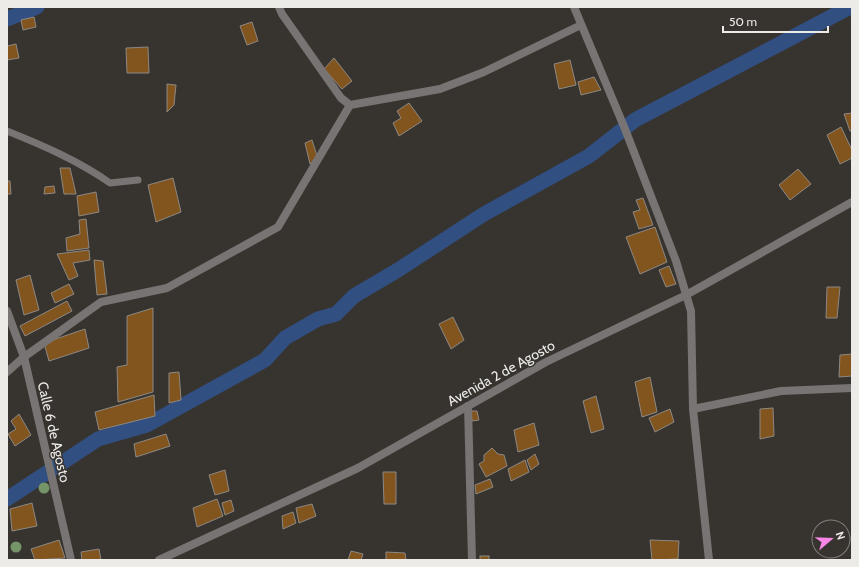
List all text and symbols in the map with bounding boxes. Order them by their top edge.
scale bar [723,8,828,34]
text: 50 m [729,14,757,29]
street label: Avenida 2 de Agosto [444,336,558,410]
street label: Calle 6 de Agosto [34,380,74,484]
north arrow [811,519,851,559]
text: N [833,530,848,542]

